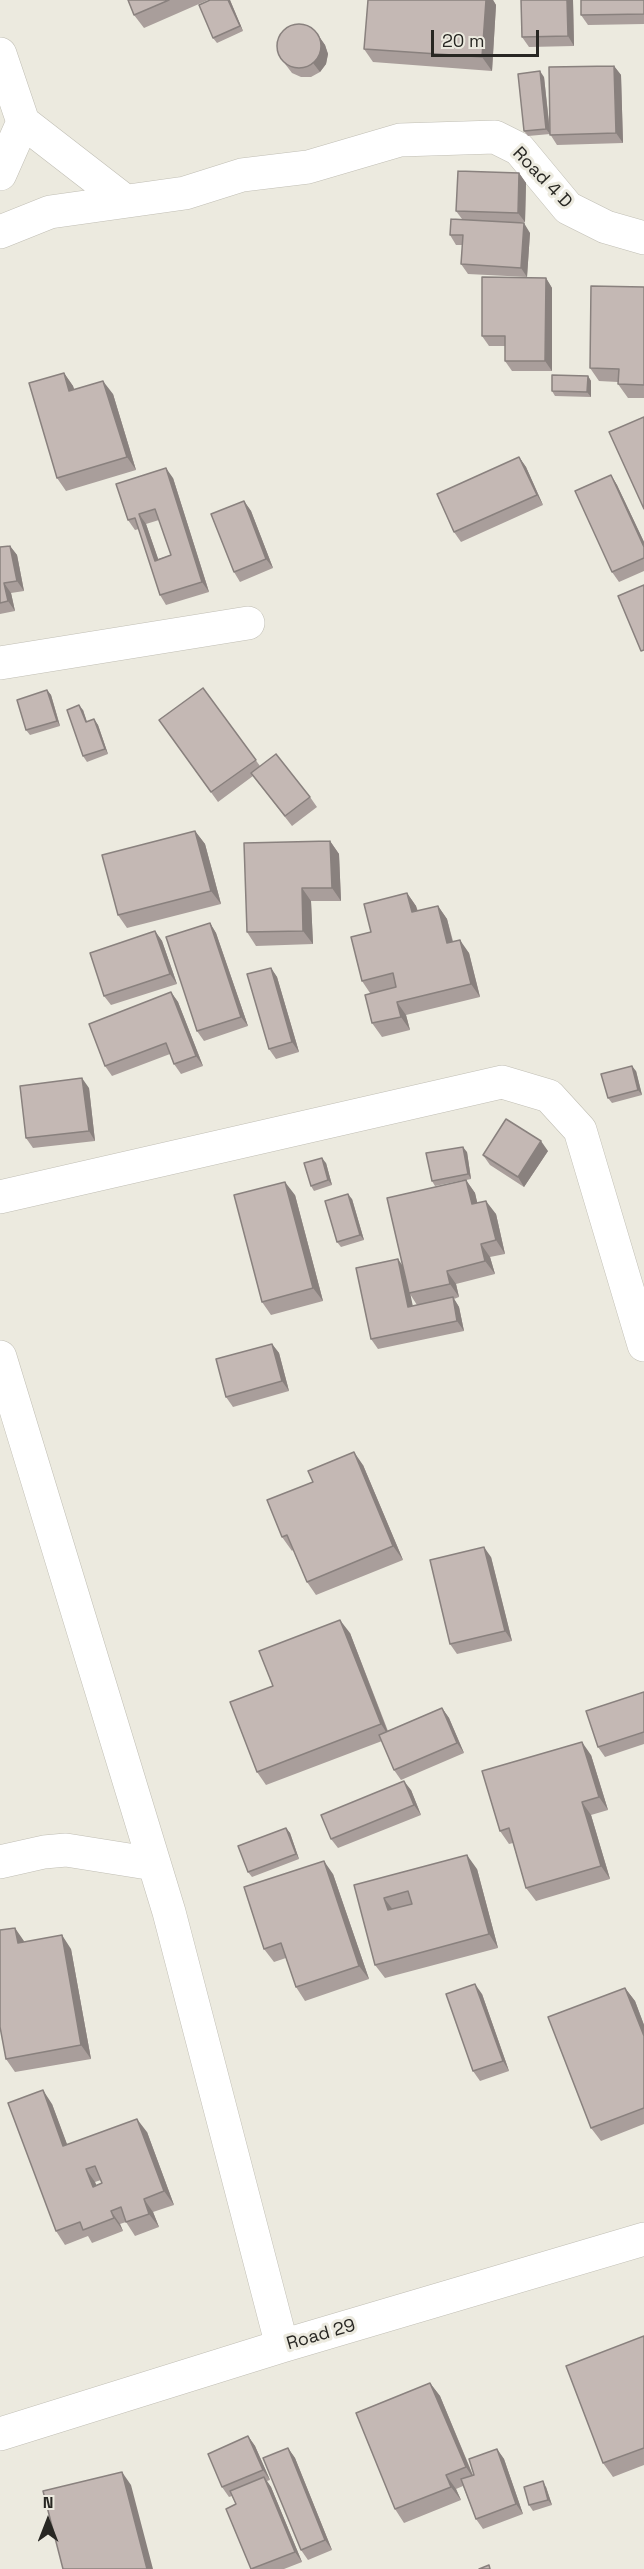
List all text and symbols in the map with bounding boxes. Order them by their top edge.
scale bar [434,18,542,56]
text: 20 m [442,29,485,52]
street label: Road 4 D [508,143,576,213]
street label: Road 29 [284,2315,358,2355]
north arrow [18,2491,78,2551]
text: N [43,2492,53,2513]

